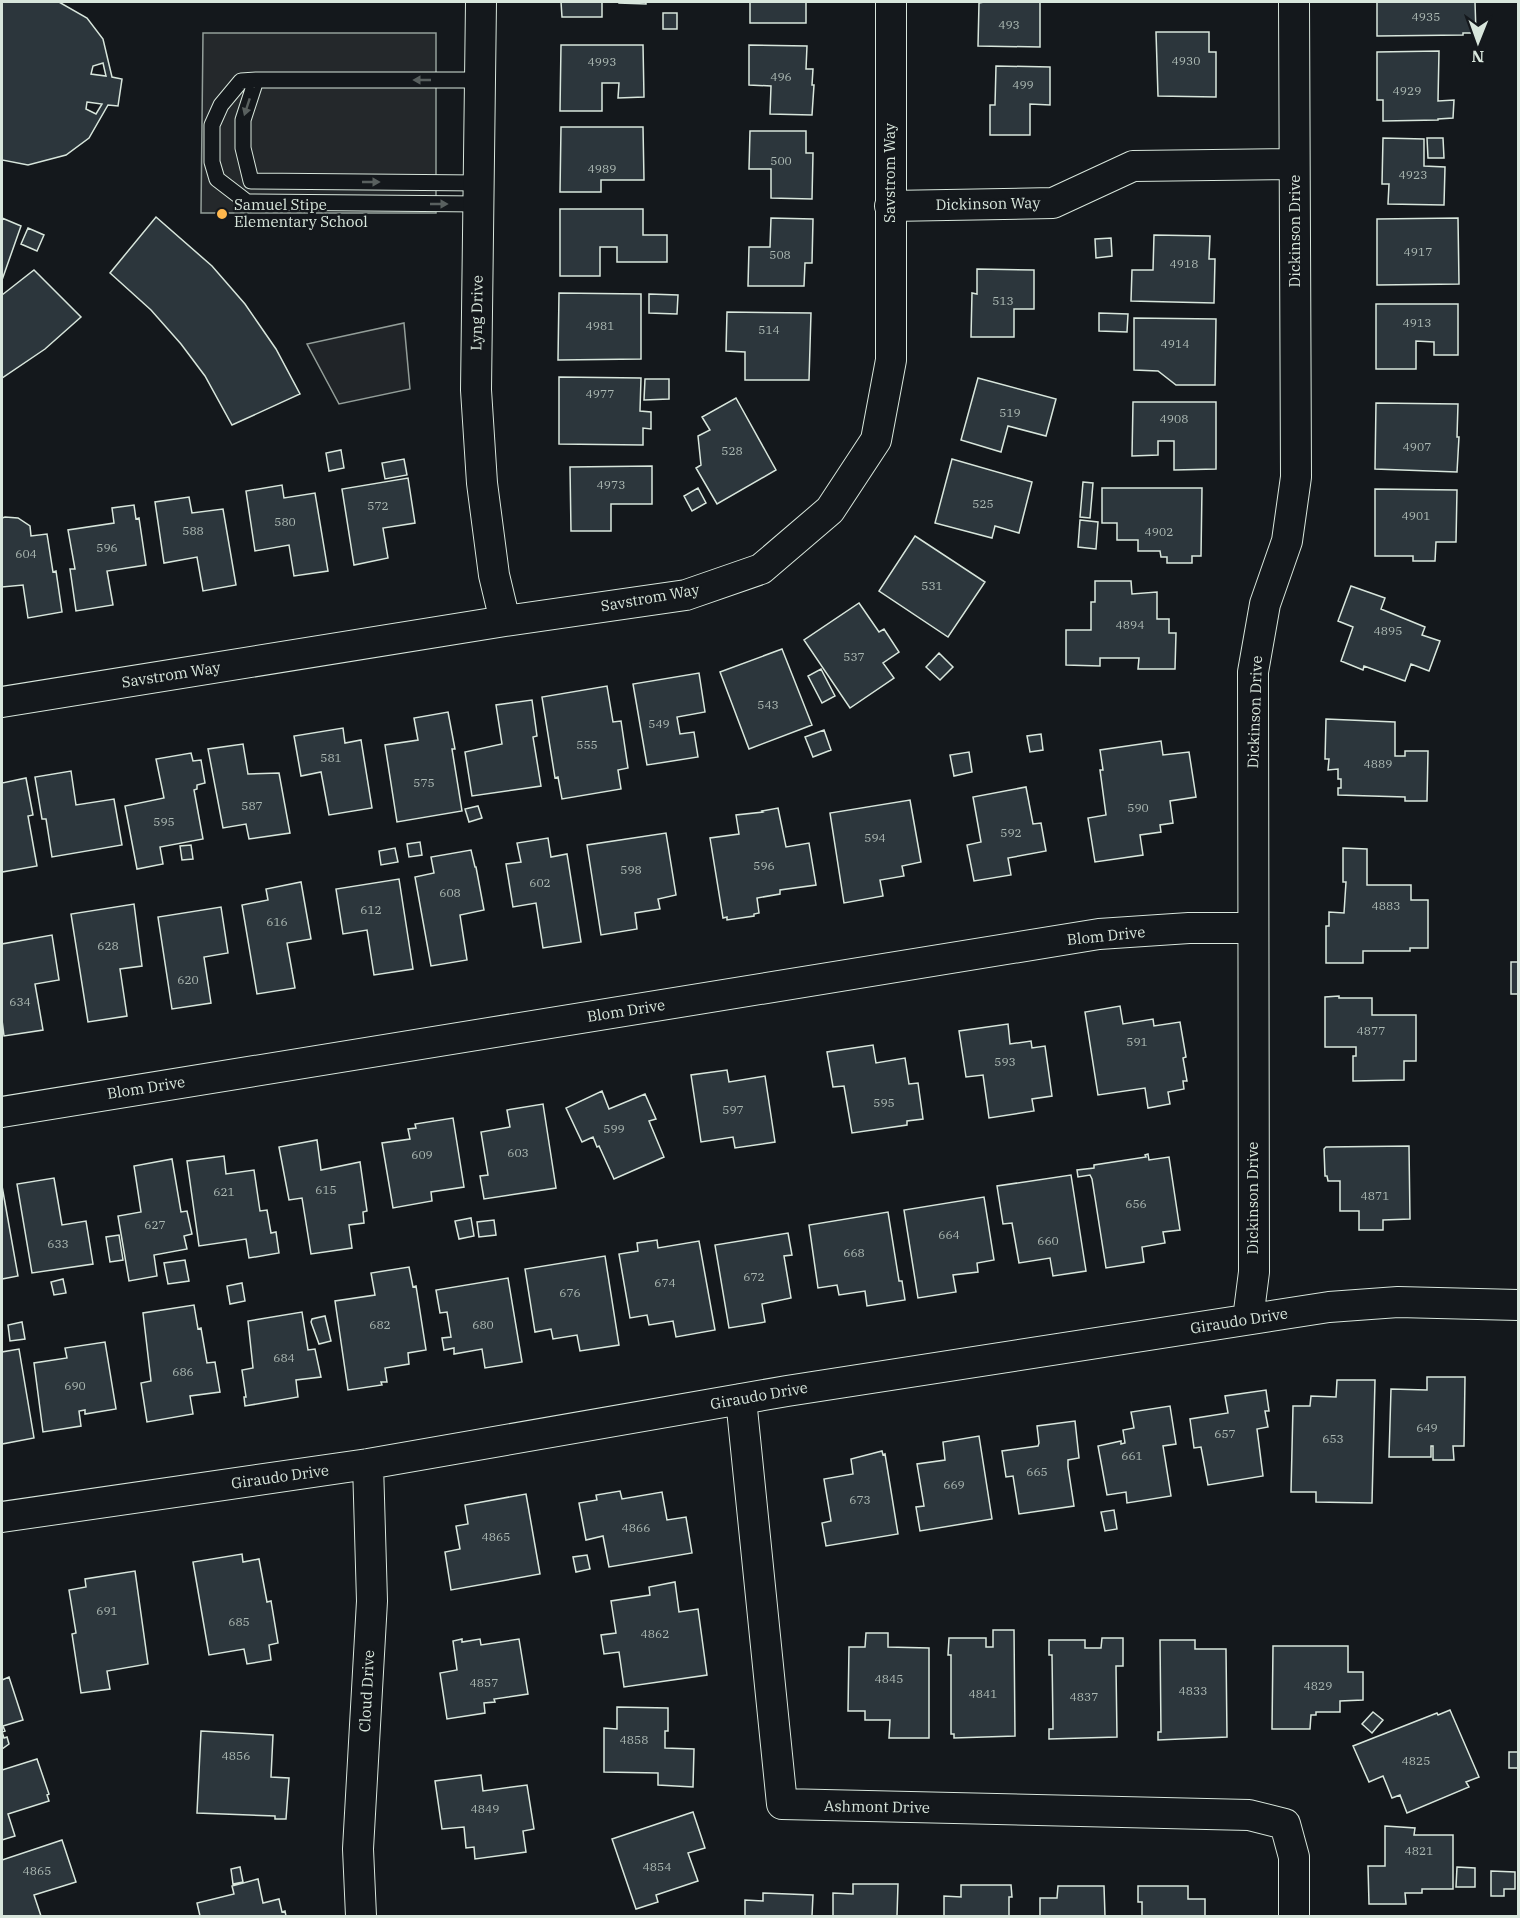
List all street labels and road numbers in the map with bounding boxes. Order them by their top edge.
street label: Savstrom Way [880,123,899,223]
street label: Dickinson Drive [1285,175,1304,287]
street label: Dickinson Way [936,193,1040,214]
street label: Lyng Drive [466,275,487,351]
street label: Savstrom Way [599,579,701,616]
street label: Dickinson Drive [1243,655,1266,769]
street label: Savstrom Way [120,657,222,692]
street label: Blom Drive [1066,922,1146,949]
street label: Blom Drive [586,995,666,1026]
street label: Blom Drive [106,1072,186,1103]
street label: Dickinson Drive [1243,1142,1262,1254]
street label: Giraudo Drive [1189,1303,1289,1338]
street label: Giraudo Drive [709,1378,809,1413]
street label: Giraudo Drive [230,1460,330,1493]
street label: Cloud Drive [355,1649,378,1733]
street label: Ashmont Drive [824,1796,930,1817]

